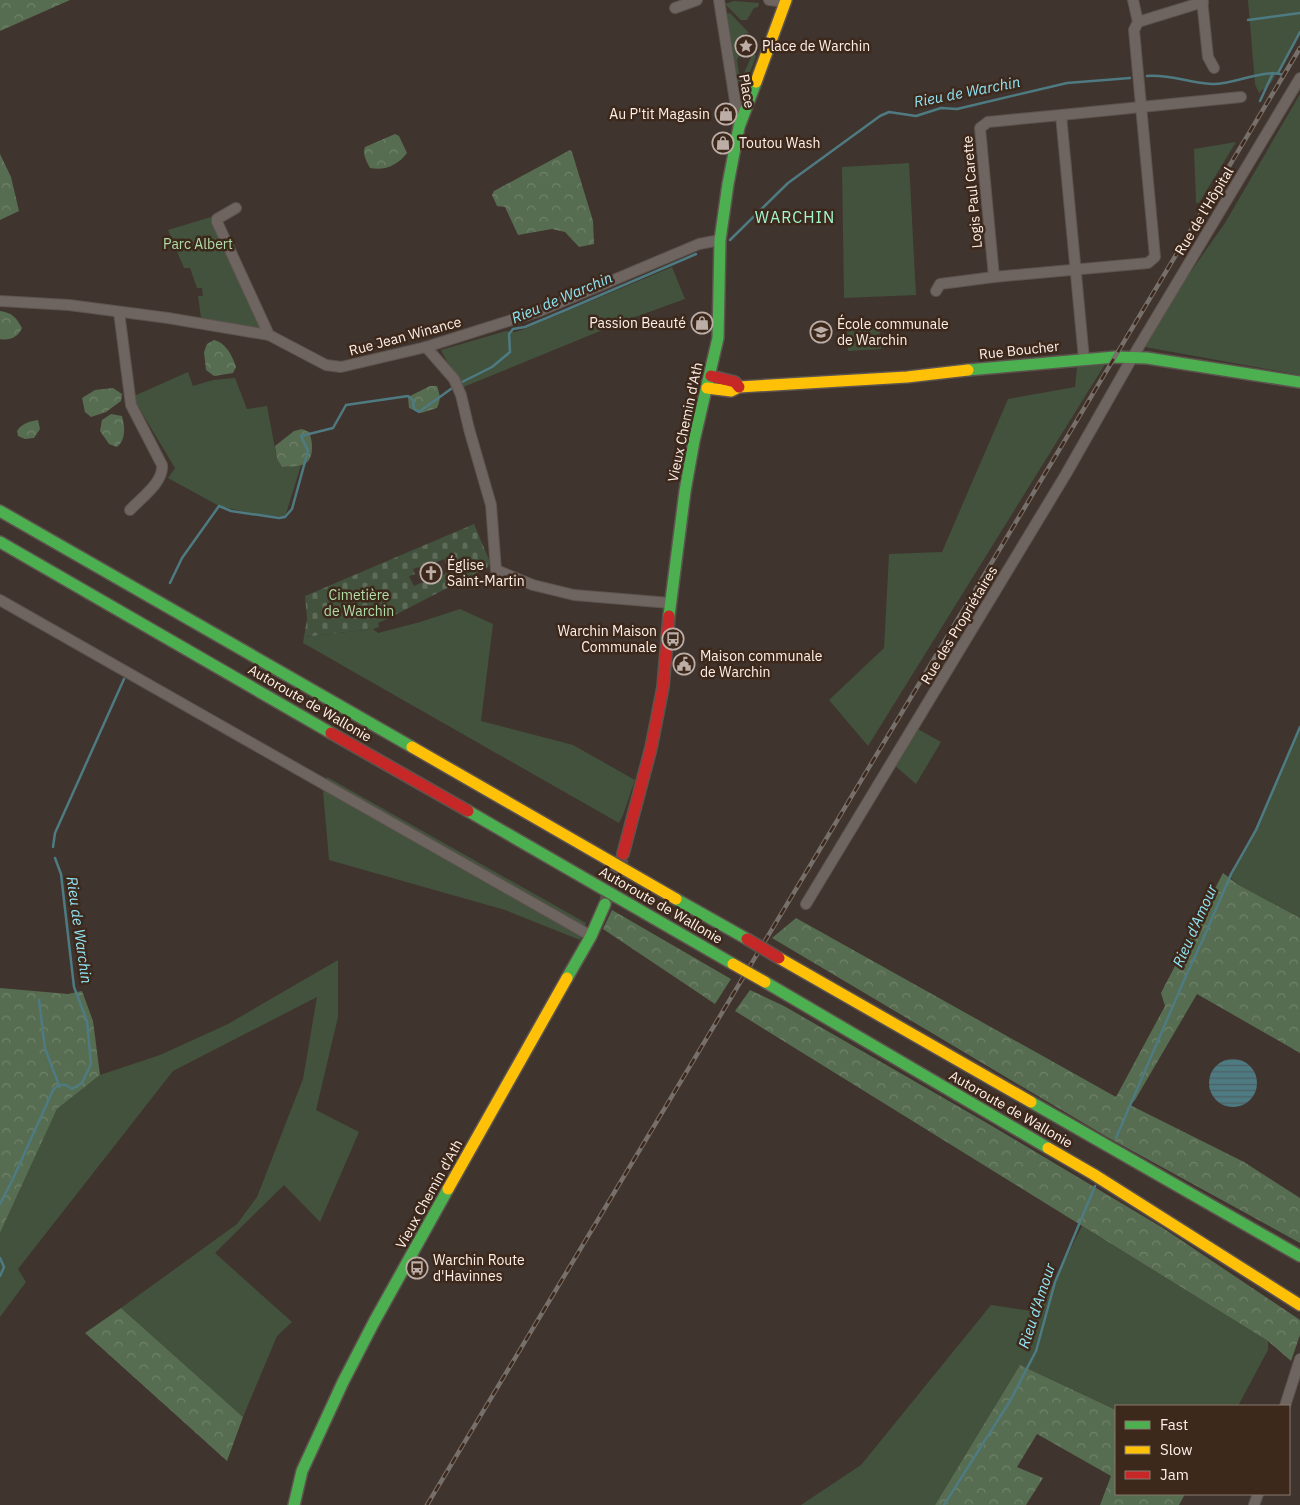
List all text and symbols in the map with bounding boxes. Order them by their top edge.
place icon: Place de Warchin [734,34,758,58]
place label: Place de Warchin [762,37,870,55]
street label: Place [735,72,759,110]
water label: Rieu de Warchin [912,72,1022,111]
shop icon: Au P'tit Magasin [714,102,738,126]
place label: Au P'tit Magasin [609,105,710,123]
shop icon: Toutou Wash [711,131,735,155]
place label: Toutou Wash [739,134,820,152]
street label: Logis Paul Carette [958,135,986,249]
street label: Rue de l'Hôpital [1171,163,1238,258]
district label: WARCHIN [755,207,835,227]
park label: Parc Albert [163,235,233,253]
water label: Rieu de Warchin [508,268,615,327]
shop icon: Passion Beauté [690,311,714,335]
street label: Rue Jean Winance [347,312,463,360]
place label: Passion Beauté [589,314,686,332]
place label: École communale de Warchin [837,314,949,349]
school or university icon: École communale de Warchin [809,320,833,344]
street label: Rue Boucher [978,337,1060,363]
street label: Vieux Chemin d'Ath [664,360,706,484]
place label: Église Saint-Martin [447,555,525,590]
church icon: Église Saint-Martin [419,561,443,585]
street label: Rue des Propriétaires [917,562,1002,687]
park label: Cimetière de Warchin [324,586,394,620]
place label: Warchin Maison Communale [557,622,657,656]
bus stop icon: Warchin Maison Communale [661,627,685,651]
place label: Maison communale de Warchin [700,647,823,681]
public building icon: Maison communale de Warchin [672,652,696,676]
street label: Autoroute de Wallonie [245,660,375,746]
street label: Autoroute de Wallonie [596,862,726,948]
water label: Rieu de Warchin [63,875,96,985]
water label: Rieu d'Amour [1168,881,1221,970]
street label: Autoroute de Wallonie [946,1066,1076,1152]
street label: Vieux Chemin d'Ath [392,1136,466,1252]
place label: Warchin Route d'Havinnes [433,1251,525,1285]
bus stop icon: Warchin Route d'Havinnes [405,1256,429,1280]
water label: Rieu d'Amour [1014,1260,1059,1351]
legend [1115,1405,1290,1495]
text: Fast [1160,1415,1188,1434]
text: Slow [1160,1440,1193,1459]
text: Jam [1160,1465,1189,1484]

